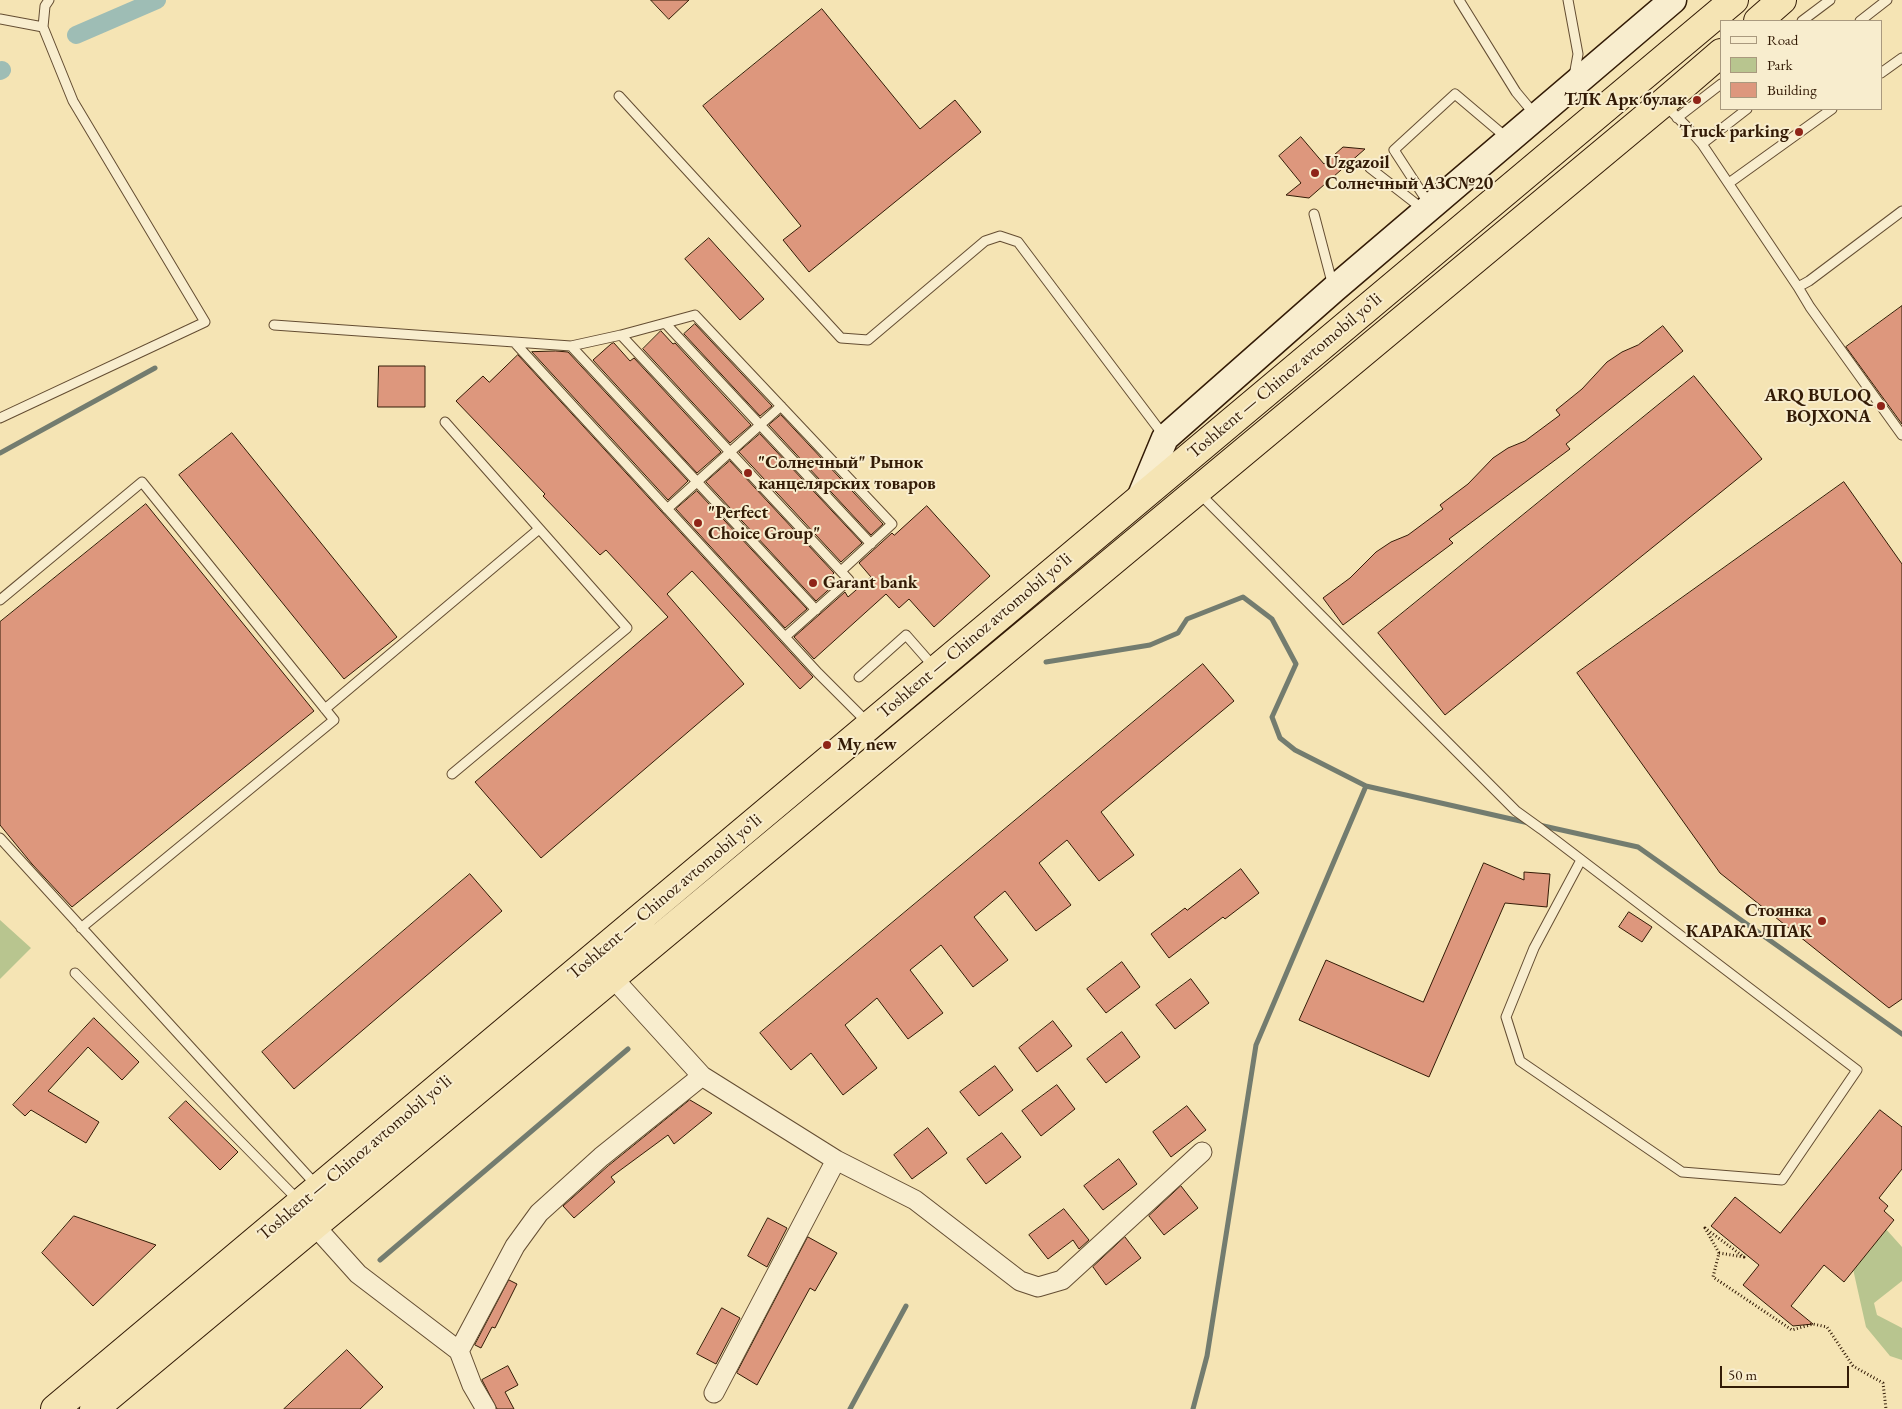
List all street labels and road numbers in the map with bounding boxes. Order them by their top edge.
street label: Toshkent — Chinoz avtomobil yoʻli [1184,288,1386,464]
street label: Toshkent — Chinoz avtomobil yoʻli [874,548,1076,724]
street label: Toshkent — Chinoz avtomobil yoʻli [564,809,766,985]
street label: Toshkent — Chinoz avtomobil yoʻli [254,1070,456,1246]

